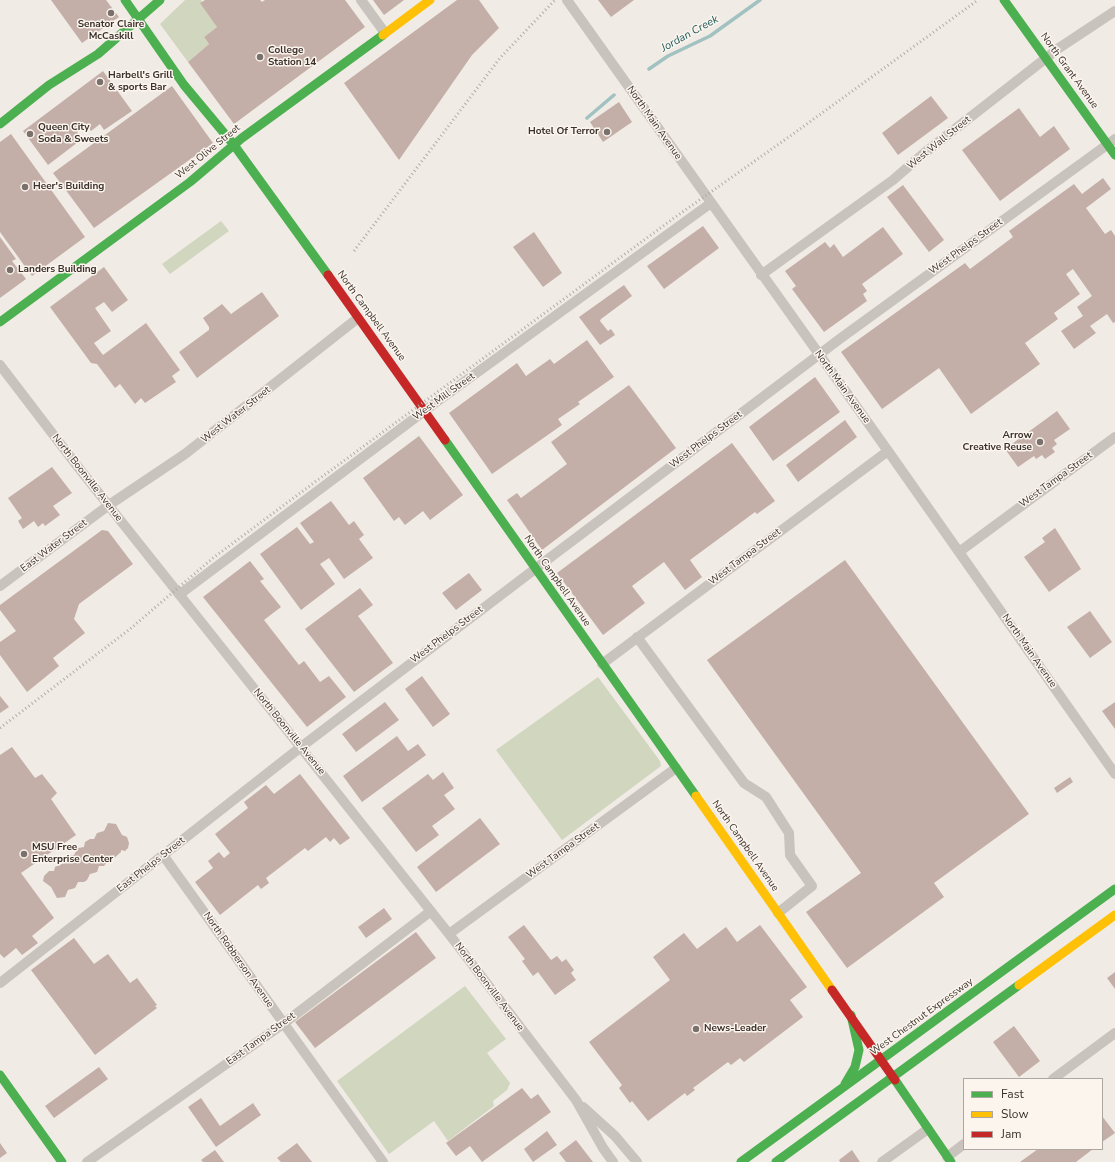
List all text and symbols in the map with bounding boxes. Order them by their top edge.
marker: Senator Claire McCaskill [106,8,116,18]
water label: Jordan Creek [659,13,721,55]
place label: Senator Claire McCaskill [78,19,144,42]
street label: North Grant Avenue [1038,31,1100,111]
place label: College Station 14 [268,45,316,68]
marker: College Station 14 [255,52,265,62]
place label: Harbell's Grill & sports Bar [108,70,173,94]
marker: Harbell's Grill & sports Bar [95,77,105,87]
street label: North Main Avenue [624,84,684,162]
street label: West Wall Street [905,114,973,172]
place label: Queen City Soda & Sweets [38,122,108,146]
street label: West Olive Street [173,122,243,182]
place label: Hotel Of Terror [528,126,599,138]
marker: Hotel Of Terror [602,127,612,137]
marker: Queen City Soda & Sweets [25,129,35,139]
place label: Heer's Building [33,181,104,193]
marker: Heer's Building [20,182,30,192]
street label: West Phelps Street [927,216,1005,278]
place label: Landers Building [18,264,97,276]
marker: Landers Building [5,265,15,275]
street label: North Campbell Avenue [334,269,408,363]
street label: North Main Avenue [812,348,872,426]
street label: West Mill Street [411,371,477,423]
street label: West Water Street [199,384,273,446]
street label: West Phelps Street [668,409,744,471]
place label: Arrow Creative Reuse [963,430,1032,454]
street label: North Boonville Avenue [49,432,125,524]
marker: Arrow Creative Reuse [1035,437,1045,447]
street label: West Tampa Street [1017,450,1095,510]
street label: East Water Street [19,517,89,575]
street label: West Tampa Street [707,526,783,588]
street label: North Campbell Avenue [521,533,593,629]
street label: West Phelps Street [409,604,485,666]
street label: North Main Avenue [999,612,1059,690]
street label: North Boonville Avenue [251,687,327,777]
street label: North Campbell Avenue [709,798,781,894]
street label: West Tampa Street [524,821,602,881]
street label: East Phelps Street [115,835,187,895]
place label: MSU Free Enterprise Center [32,842,113,866]
marker: MSU Free Enterprise Center [19,849,29,859]
street label: North Robberson Avenue [200,910,276,1010]
street label: North Boonville Avenue [452,941,526,1033]
street label: West Chestnut Expressway [868,976,976,1058]
street label: East Tampa Street [224,1010,298,1068]
place label: News-Leader [704,1023,766,1035]
marker: News-Leader [691,1024,701,1034]
legend [963,1078,1103,1150]
text: Fast [1001,1086,1024,1102]
text: Slow [1001,1106,1029,1122]
text: Jam [1001,1126,1022,1142]

